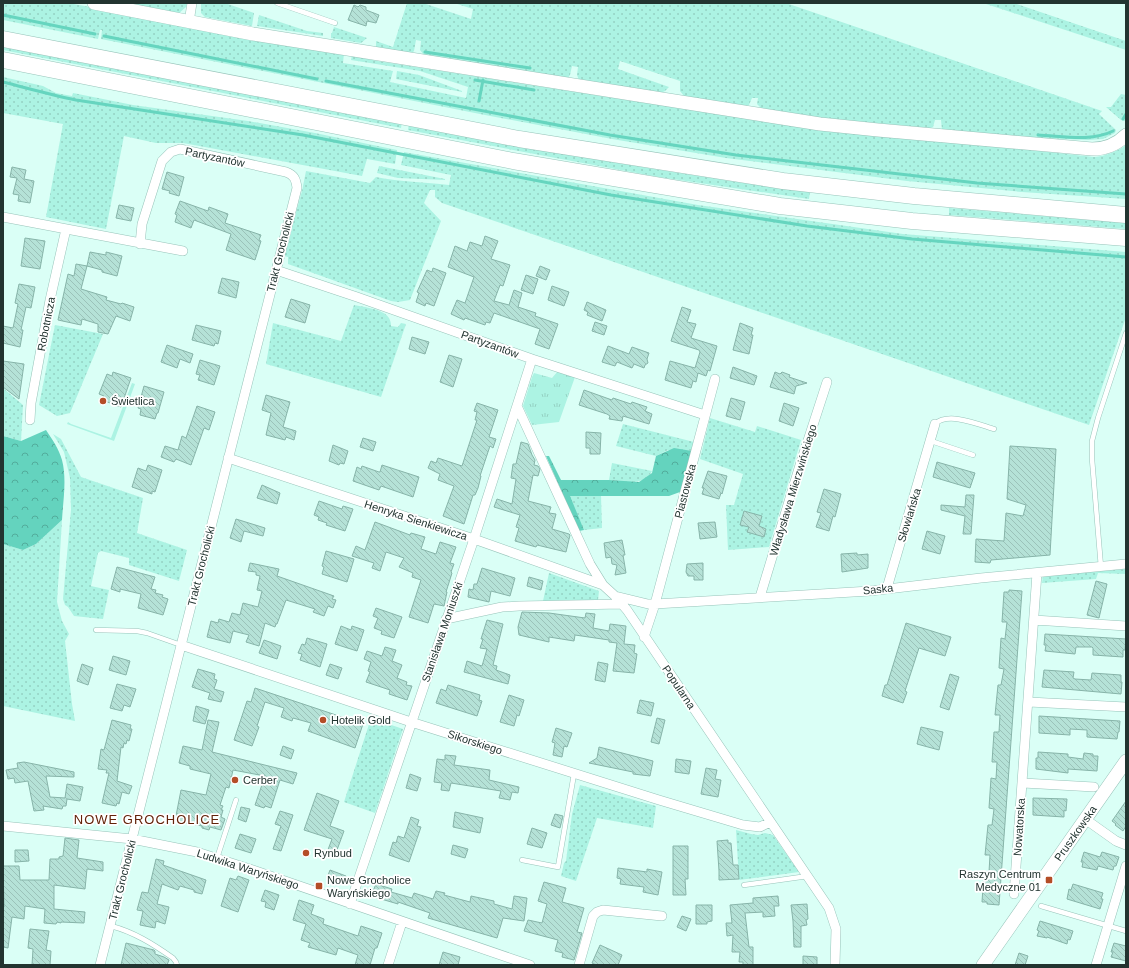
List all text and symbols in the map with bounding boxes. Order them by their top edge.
street label: Partyzantów [184,145,246,169]
street label: Trakt Grocholicki [264,211,296,293]
street label: Robotnicza [35,295,57,352]
street label: Partyzantów [460,328,521,360]
place label: Świetlica [111,395,155,407]
marker: Świetlica [98,396,108,406]
street label: Władysława Mierzwińskiego [767,423,819,557]
street label: Piastowska [672,462,698,519]
street label: Słowiańska [895,486,923,543]
street label: Henryka Sienkiewicza [363,498,470,543]
street label: Trakt Grocholicki [185,525,217,607]
street label: Stanisława Moniuszki [419,580,465,684]
street label: Saska [862,581,895,597]
street label: Popularna [660,663,698,712]
place label: Hotelik Gold [331,714,391,726]
marker: Hotelik Gold [318,715,328,725]
street label: Sikorskiego [446,728,504,756]
place label: Cerber [243,774,277,786]
marker: Cerber [230,775,240,785]
street label: Nowatorska [1011,797,1027,856]
street label: Pruszkowska [1052,802,1099,863]
district label: NOWE GROCHOLICE [74,812,220,827]
street label: Trakt Grocholicki [106,839,138,921]
street label: Ludwika Waryńskiego [195,847,301,891]
place label: Rynbud [314,847,352,859]
marker: Rynbud [301,848,311,858]
place label: Raszyn Centrum Medyczne 01 [959,868,1041,893]
place label: Nowe Grocholice Waryńskiego [327,874,411,899]
marker: Raszyn Centrum Medyczne 01 [1044,875,1054,885]
marker: Nowe Grocholice Waryńskiego [314,881,324,891]

